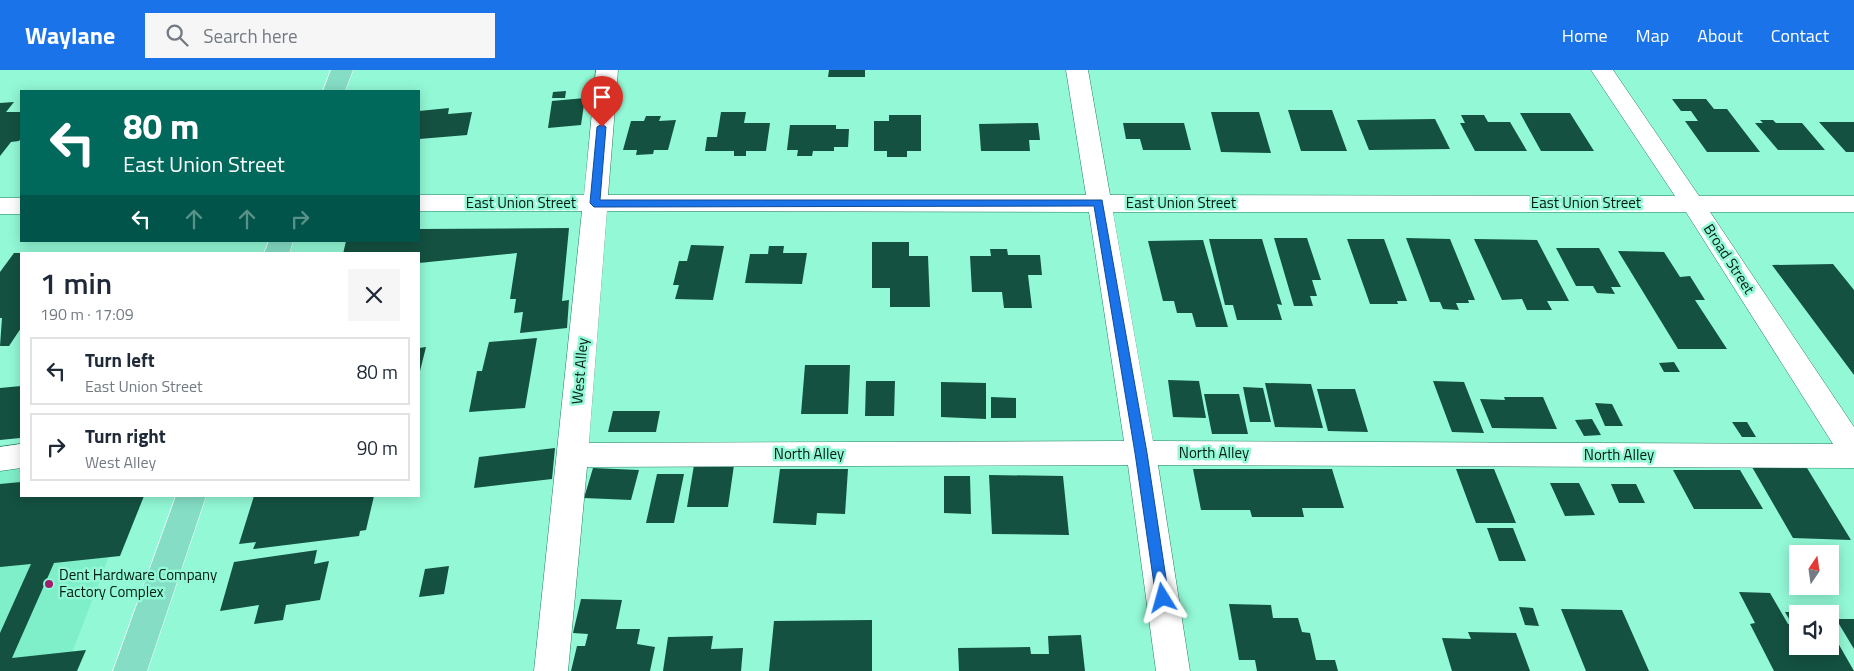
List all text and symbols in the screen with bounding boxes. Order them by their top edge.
search box [145,13,495,58]
text: Waylane [25,17,115,53]
icon: search [163,21,191,49]
text: Search here [203,21,298,50]
text: Home [1562,22,1608,49]
text: Map [1636,22,1669,49]
text: About [1697,22,1743,49]
text: Contact [1771,22,1829,49]
pin [581,76,623,127]
icon: arrive [588,83,616,111]
text: 80 m [123,99,199,153]
icon: left [40,110,105,175]
text: East Union Street [123,147,285,181]
street label: East Union Street [466,191,577,214]
street label: East Union Street [1126,191,1237,214]
street label: East Union Street [1531,191,1642,214]
icon: left [127,205,155,233]
icon: ahead [180,205,208,233]
icon: ahead [233,205,261,233]
icon: right [286,205,314,233]
street label: Broad Street [1698,219,1761,299]
text: 1 min [40,260,112,306]
button: close [348,269,400,321]
text: 190 m · 17:09 [40,302,134,326]
street label: West Alley [565,337,594,405]
text: Turn left [85,345,155,374]
icon: left [42,357,70,385]
text: 80 m [357,357,398,386]
text: East Union Street [85,374,203,398]
text: Turn right [85,421,166,450]
icon: right [42,433,70,461]
text: 90 m [357,433,398,462]
street label: North Alley [1179,441,1249,464]
street label: North Alley [774,442,844,465]
street label: North Alley [1584,443,1654,466]
text: West Alley [85,450,156,474]
north arrow [1789,545,1839,595]
map controls [1789,545,1839,655]
place label: Dent Hardware Company Factory Complex [59,563,217,603]
position arrow [1136,571,1188,623]
marker: Dent Hardware Company Factory Complex [43,578,55,590]
button: sound [1789,605,1839,655]

